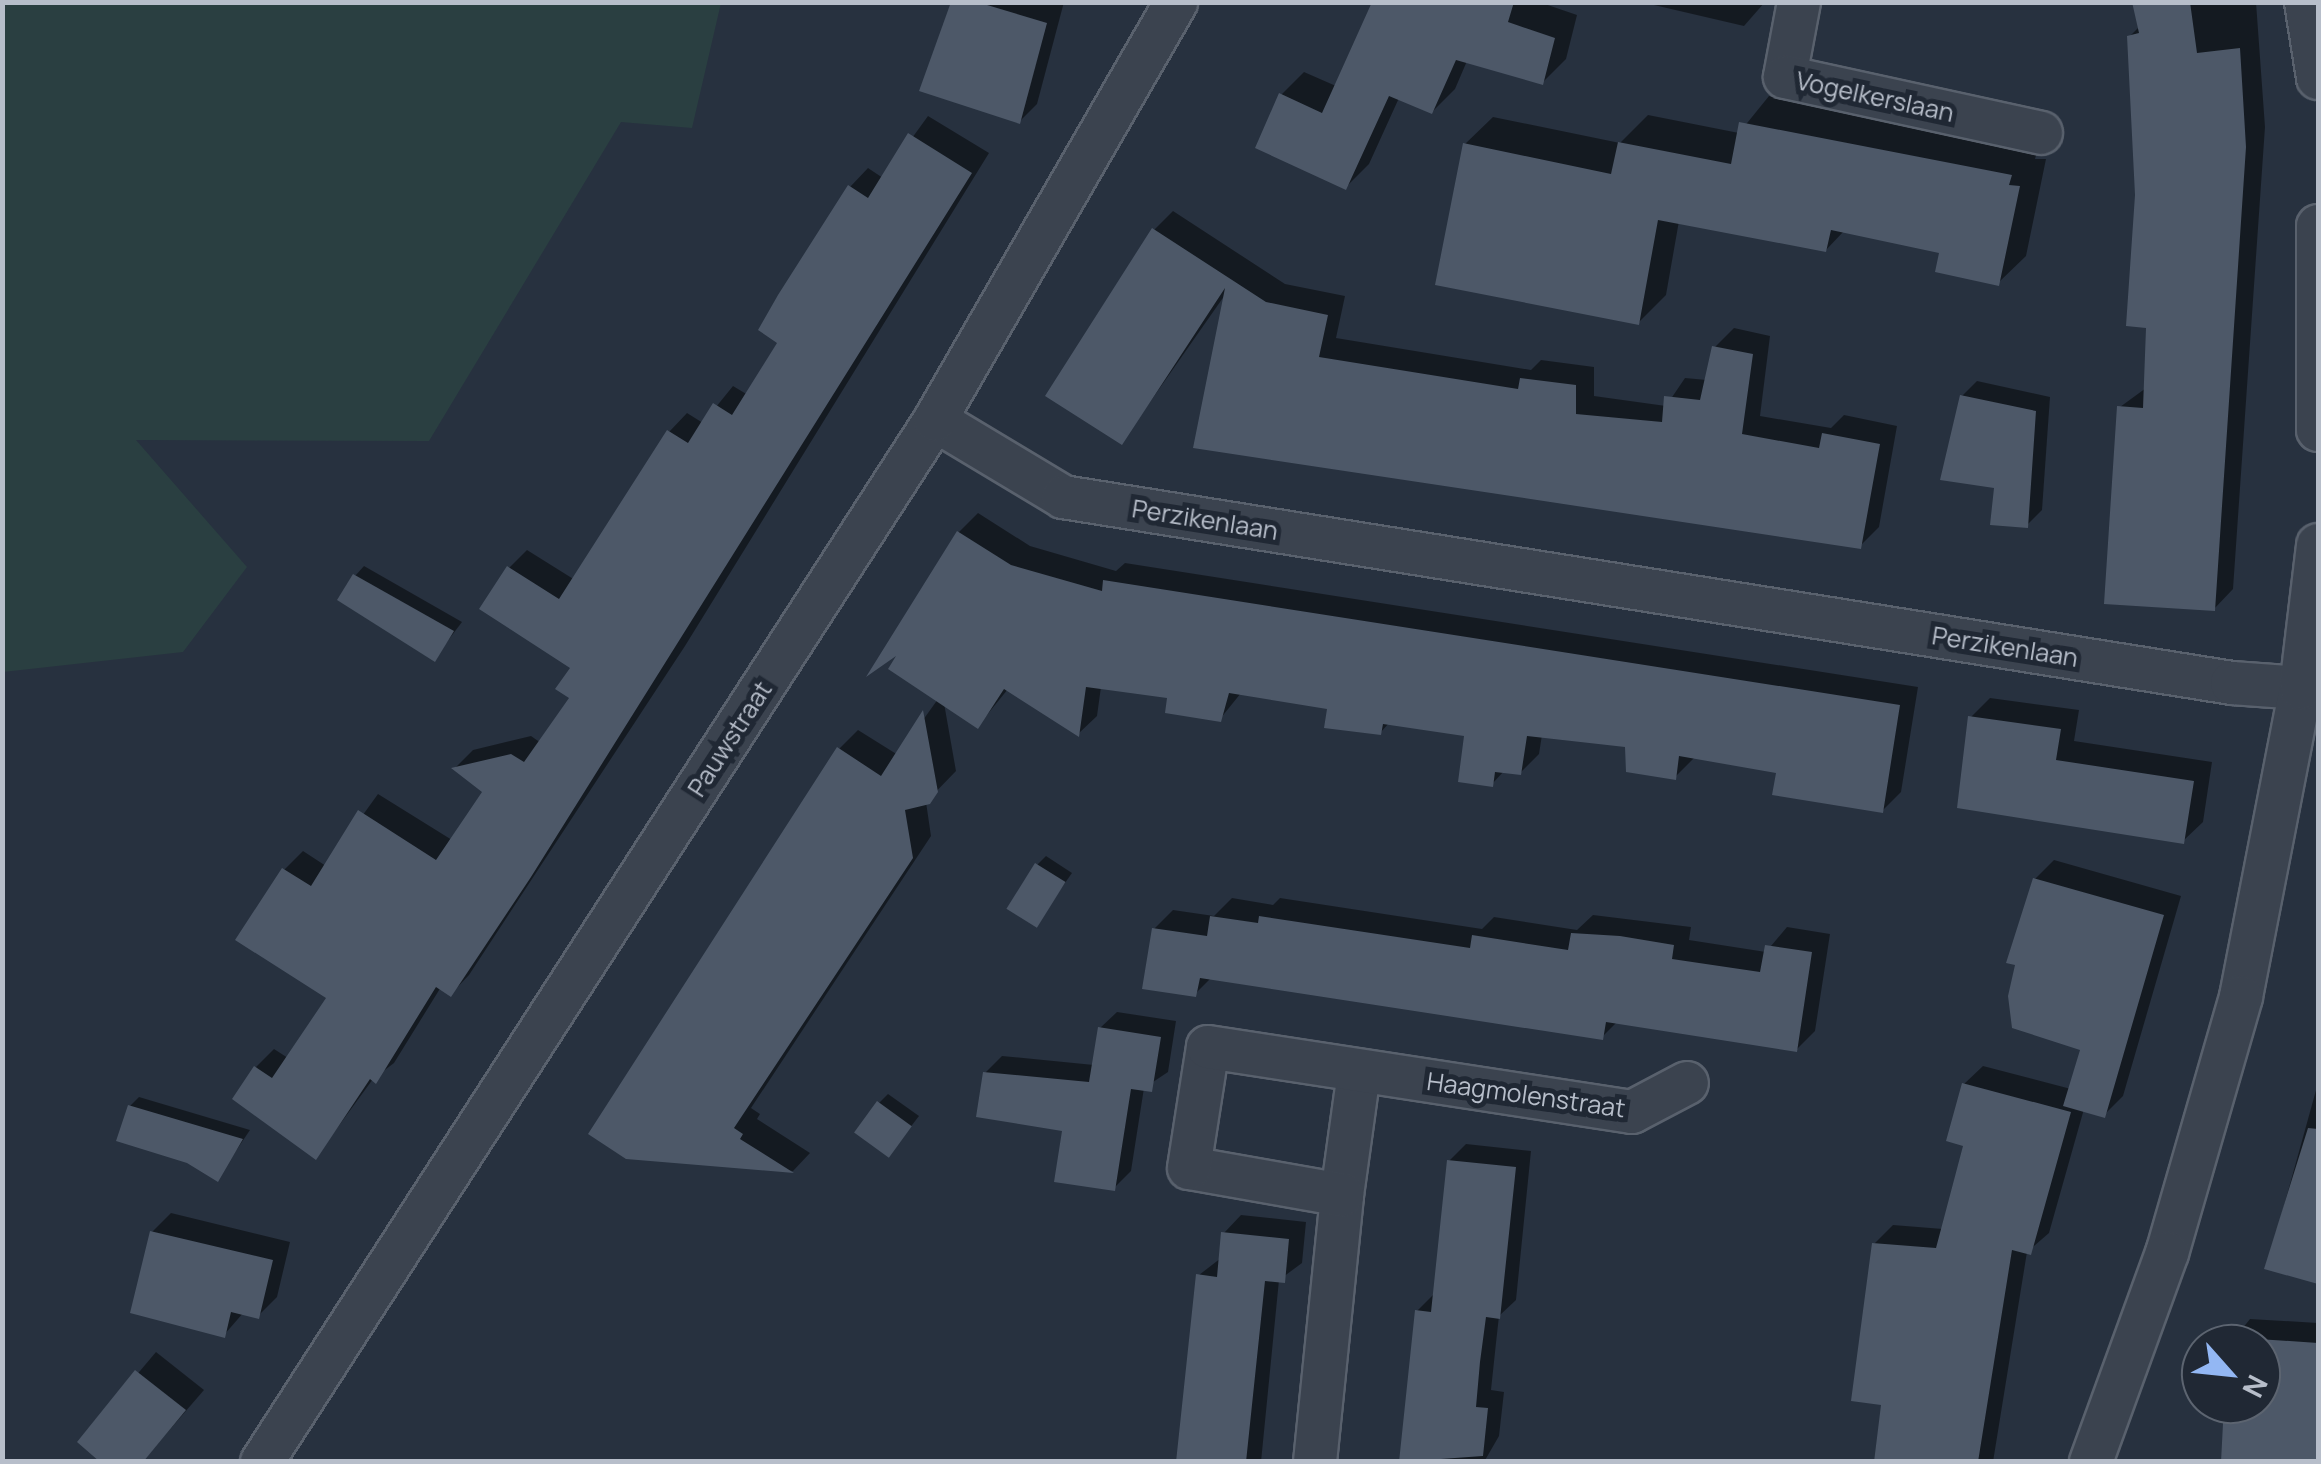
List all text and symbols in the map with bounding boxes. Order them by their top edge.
street label: Vogelkerslaan [1793,66,1957,128]
street label: Perzikenlaan [1130,494,1280,546]
street label: Perzikenlaan [1930,621,2080,673]
street label: Pauwstraat [682,676,778,802]
street label: Haagmolenstraat [1425,1066,1627,1124]
north arrow [2181,1324,2281,1424]
text: N [2234,1369,2277,1404]

